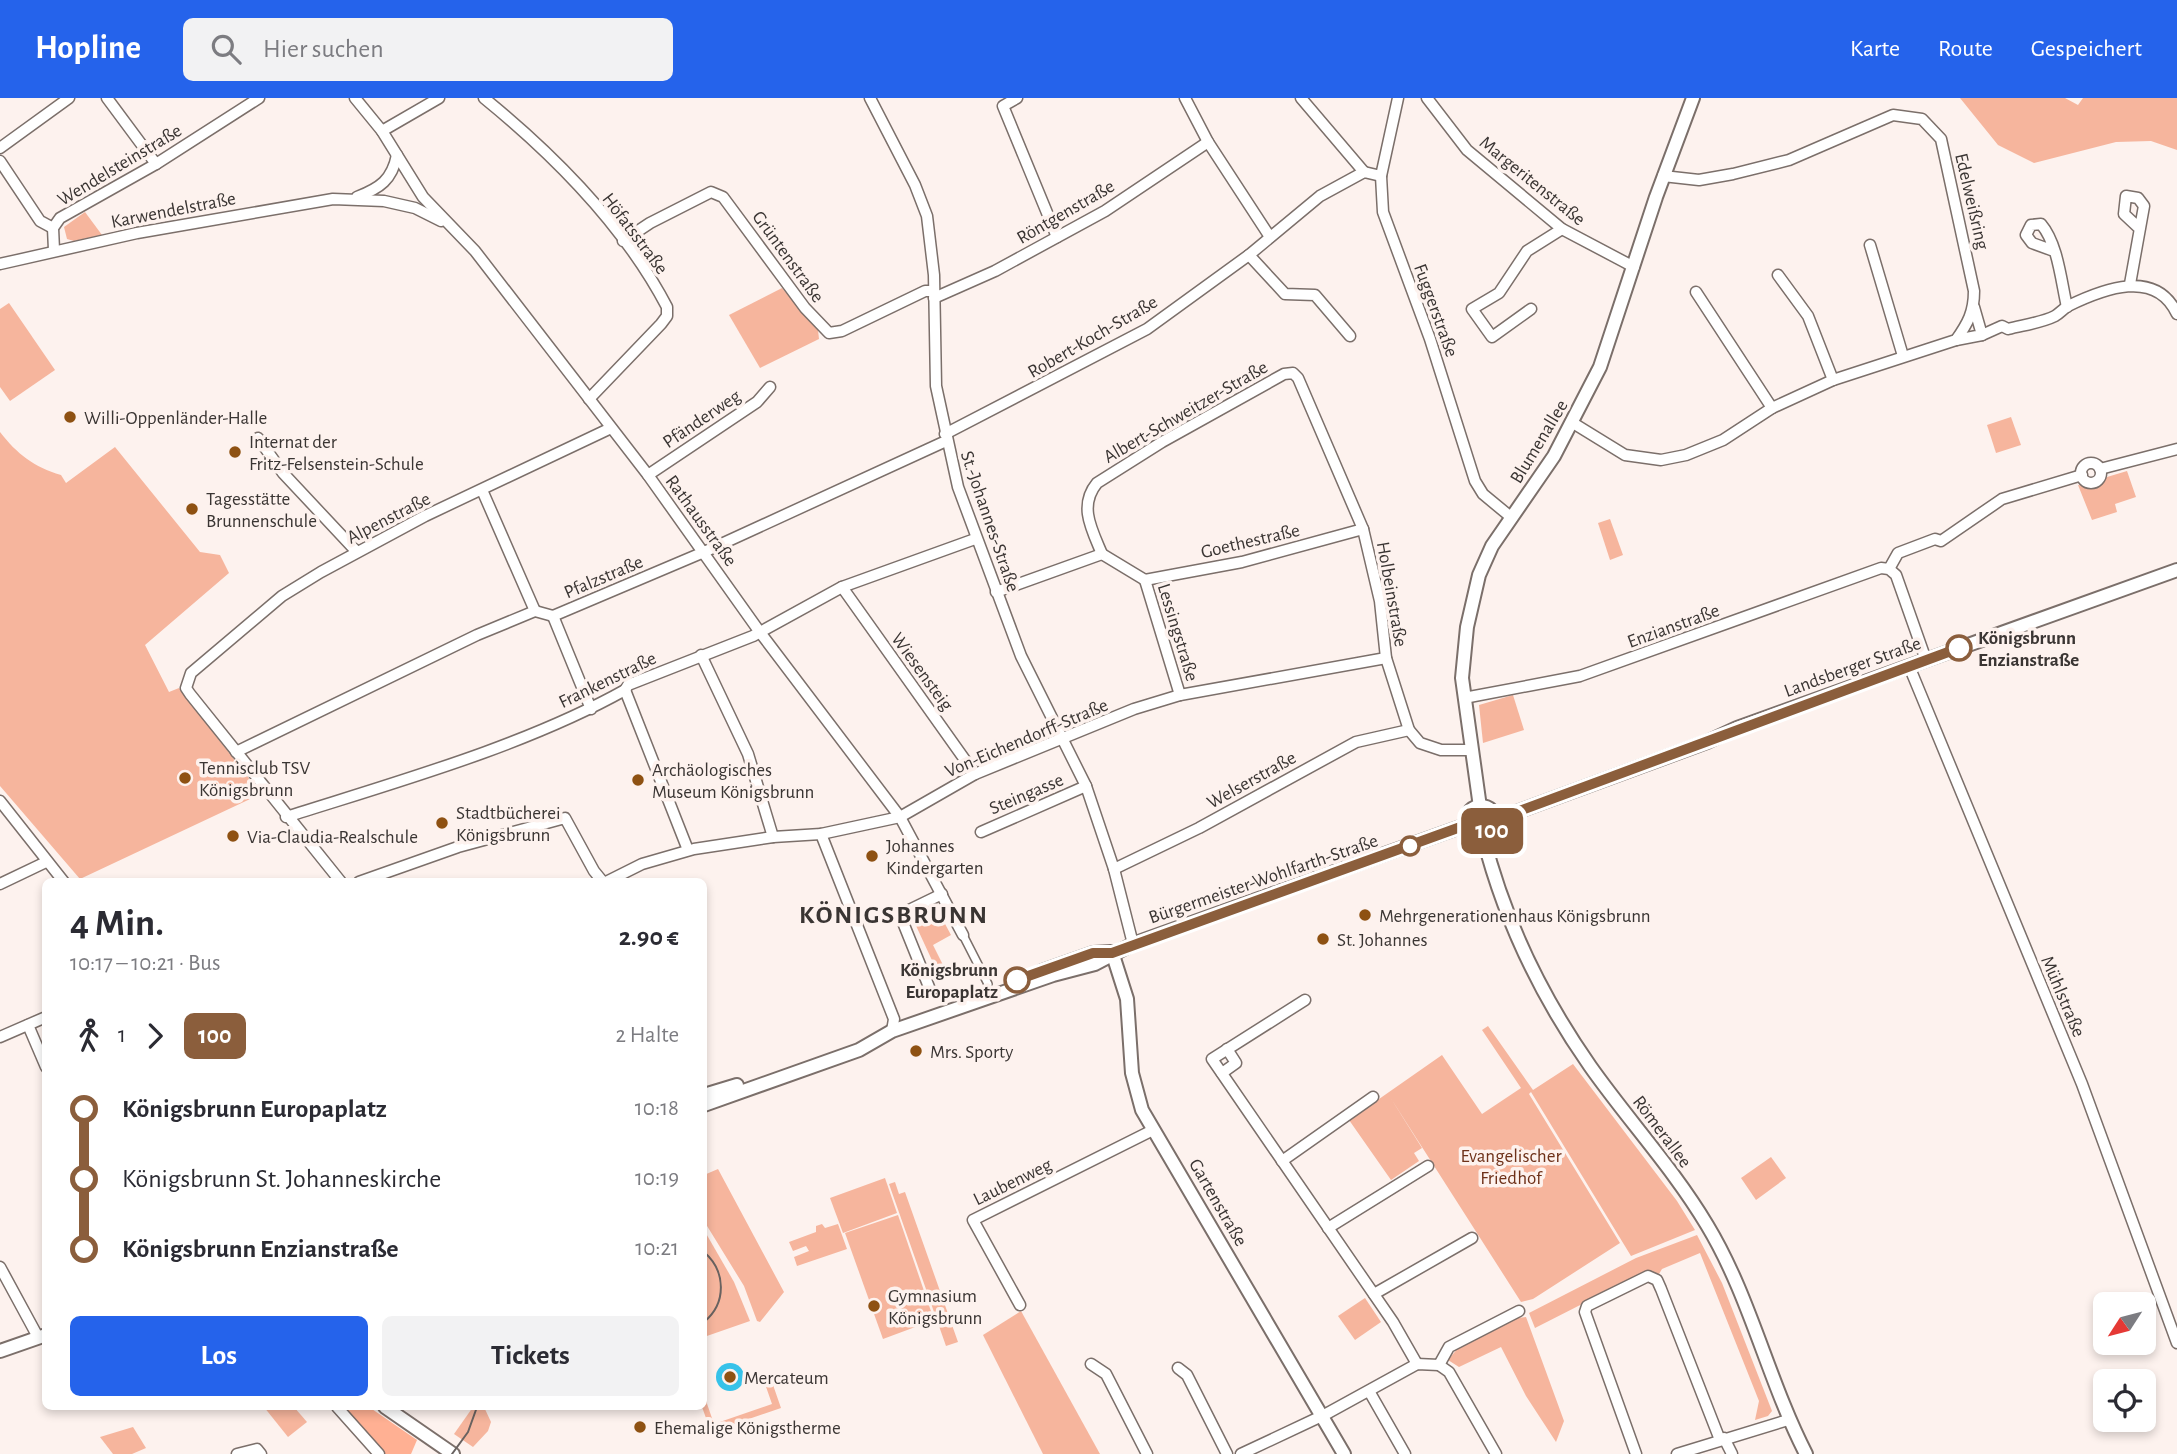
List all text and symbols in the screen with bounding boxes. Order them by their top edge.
search box [183,18,673,81]
icon: search [207,30,245,68]
text: Hopline [35,32,141,65]
text: Hier suchen [263,36,384,62]
text: Karte [1850,37,1900,61]
text: Route [1938,37,1993,61]
text: Gespeichert [2031,37,2142,61]
street label: Wendelsteinstraße [54,121,185,210]
street label: Margeritenstraße [1476,133,1588,229]
street label: Edelweißring [1951,151,1992,252]
street label: Röntgenstraße [1014,177,1118,248]
street label: Karwendelstraße [109,189,237,232]
street label: Höfatsstraße [598,190,671,278]
street label: Grüntenstraße [748,208,827,306]
street label: Fuggerstraße [1410,261,1461,360]
street label: Robert-Koch-Straße [1025,293,1161,382]
street label: Albert-Schweitzer-Straße [1100,358,1271,467]
street label: Pfänderweg [660,386,745,452]
street label: Blumenallee [1507,397,1572,487]
marker: Willi-Oppenländer-Halle [62,409,78,425]
place label: Willi-Oppenländer-Halle [84,409,267,428]
place label: Internat der Fritz-Felsenstein-Schule [249,433,424,474]
marker: Internat der Fritz-Felsenstein-Schule [227,444,243,460]
street label: St.-Johannes-Straße [957,449,1023,594]
street label: Rathausstraße [662,472,740,570]
street label: Alpenstraße [344,489,434,547]
place label: Tagesstätte Brunnenschule [206,490,317,531]
marker: Tagesstätte Brunnenschule [184,501,200,517]
street label: Goethestraße [1199,521,1302,562]
street label: Holbeinstraße [1373,540,1410,648]
street label: Pfalzstraße [561,552,646,603]
street label: Lessingstraße [1154,581,1201,684]
street label: Enzianstraße [1625,601,1722,652]
street label: Wiesensteig [887,629,957,715]
place label: Königsbrunn Enzianstraße [1978,629,2079,670]
street label: Landsberger Straße [1782,634,1923,701]
marker: Königsbrunn Enzianstraße [1946,635,1972,661]
street label: Frankenstraße [556,649,659,712]
street label: Von-Eichendorff-Straße [942,695,1111,781]
street label: Welserstraße [1204,748,1299,813]
place label: Tennisclub TSV Königsbrunn [199,759,310,800]
place label: Archäologisches Museum Königsbrunn [652,761,814,802]
marker: Tennisclub TSV Königsbrunn [177,770,193,786]
street label: Steingasse [987,770,1066,818]
marker: Archäologisches Museum Königsbrunn [630,772,646,788]
place label: Stadtbücherei Königsbrunn [456,804,561,845]
line badge: 100 [1452,808,1532,854]
marker: Stadtbücherei Königsbrunn [434,815,450,831]
text: 100 [1475,819,1509,843]
marker: Via-Claudia-Realschule [225,828,241,844]
place label: Via-Claudia-Realschule [247,828,418,847]
street label: Bürgermeister-Wohlfarth-Straße [1146,831,1381,928]
unlabelled marker [1400,836,1420,856]
place label: Johannes Kindergarten [886,837,984,878]
marker: Johannes Kindergarten [864,848,880,864]
district label: KÖNIGSBRUNN [799,901,989,928]
text: 4 Min. [70,905,164,943]
marker: Mehrgenerationenhaus Königsbrunn [1357,907,1373,923]
place label: Mehrgenerationenhaus Königsbrunn [1379,907,1651,926]
text: 2.90 € [619,924,679,950]
marker: St. Johannes [1315,931,1331,947]
place label: St. Johannes [1337,931,1427,950]
text: 10:17 – 10:21 · Bus [70,952,221,975]
street label: Mühlstraße [2037,953,2088,1040]
place label: Königsbrunn Europaplatz [900,961,998,1002]
marker: Königsbrunn Europaplatz [1004,967,1030,993]
icon: walk [70,1017,108,1055]
icon: forward [136,1017,174,1055]
text: 1 [118,1024,126,1047]
text: 100 [198,1024,232,1048]
text: 2 Halte [616,1024,679,1047]
marker: Mrs. Sporty [908,1043,924,1059]
place label: Mrs. Sporty [930,1043,1013,1062]
street label: Römerallee [1629,1092,1695,1171]
text: Königsbrunn Europaplatz [122,1096,387,1122]
text: 10:18 [635,1097,679,1120]
park label: Evangelischer Friedhof [1460,1147,1562,1188]
street label: Laubenweg [970,1155,1056,1209]
street label: Gartenstraße [1185,1156,1250,1250]
text: Königsbrunn St. Johanneskirche [122,1166,441,1192]
text: 10:19 [635,1167,679,1190]
text: Königsbrunn Enzianstraße [122,1236,399,1262]
text: 10:21 [635,1237,679,1260]
place label: Gymnasium Königsbrunn [888,1287,982,1328]
north arrow [2093,1292,2156,1354]
map controls [2093,1292,2156,1432]
marker: Gymnasium Königsbrunn [866,1298,882,1314]
button: Los [70,1316,368,1396]
button: Tickets [382,1316,679,1396]
marker: Mercateum [722,1369,738,1385]
place label: Mercateum [744,1369,829,1388]
button: locate [2093,1369,2156,1432]
marker: Ehemalige Königstherme [632,1419,648,1435]
place label: Ehemalige Königstherme [654,1419,841,1438]

